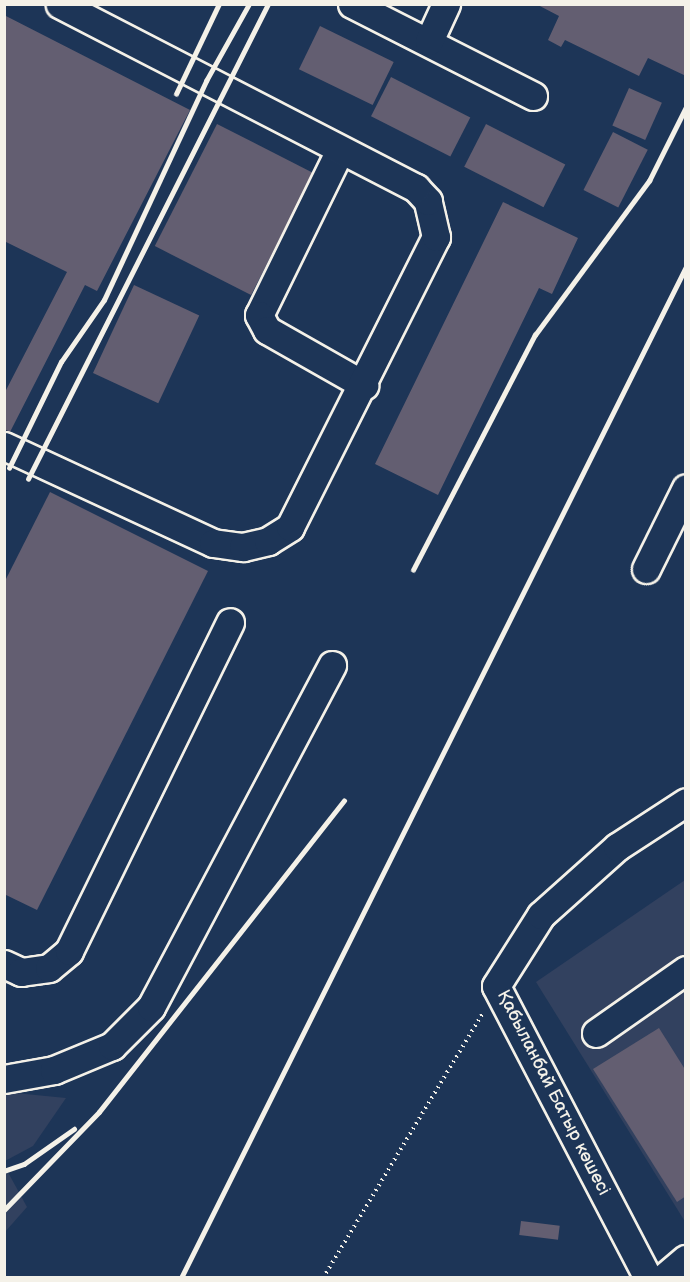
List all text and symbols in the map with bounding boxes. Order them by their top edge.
street label: Қабыланбай Батыр көшесі [492,987,614,1199]

